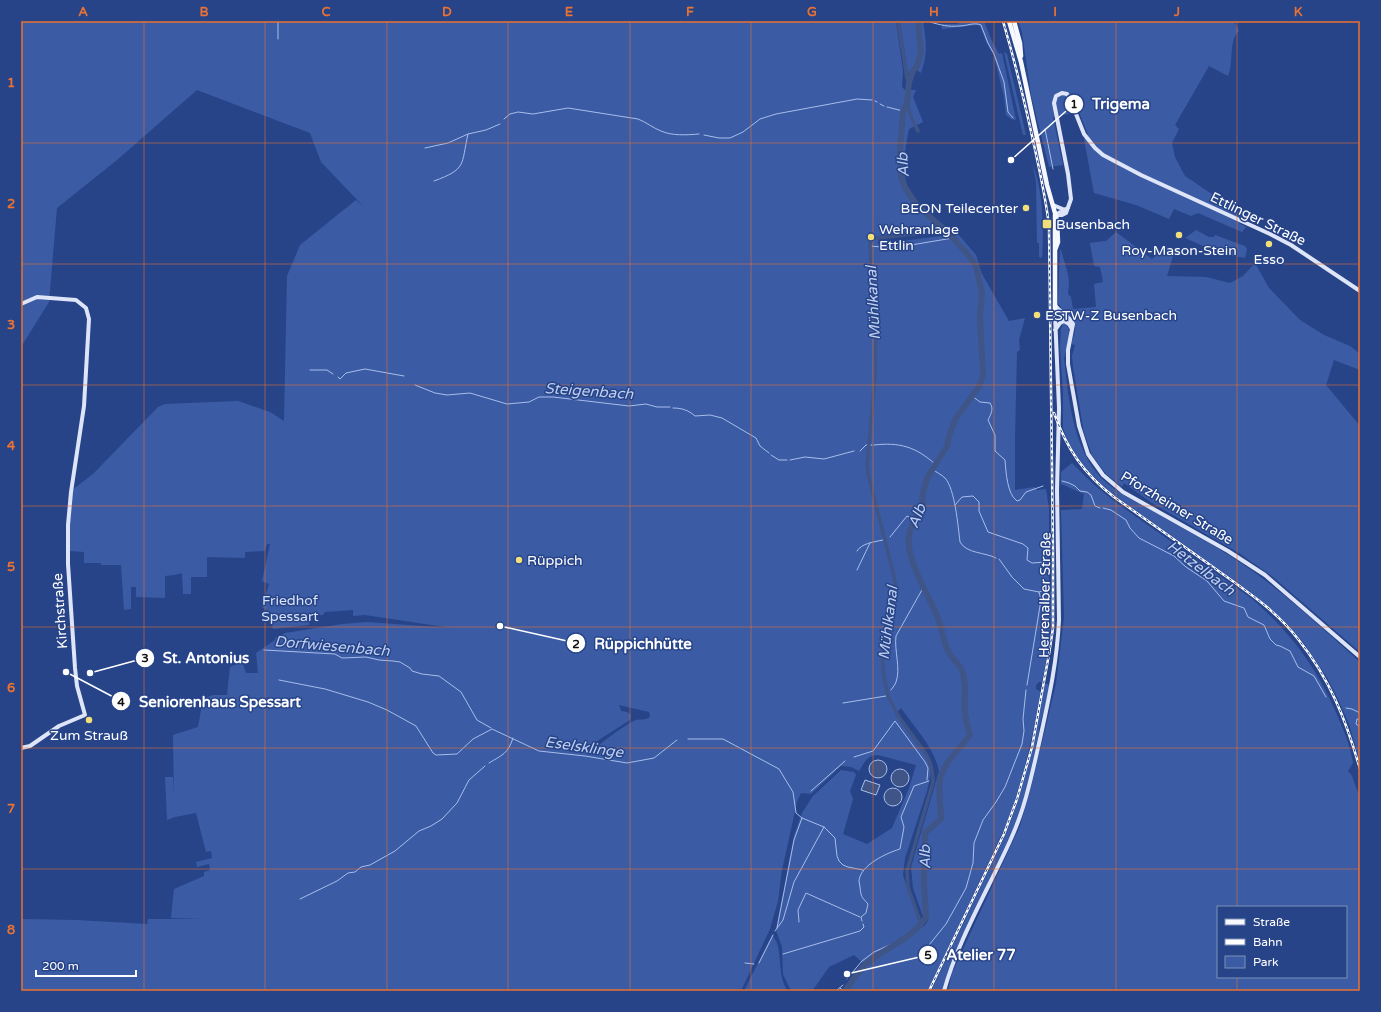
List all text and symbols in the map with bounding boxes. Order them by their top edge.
text: A [78,4,88,20]
text: B [199,4,209,20]
text: C [321,4,331,20]
text: D [442,4,452,20]
text: E [565,4,573,20]
text: F [686,4,694,20]
text: G [807,4,817,20]
text: H [929,4,939,20]
text: I [1053,4,1057,20]
text: J [1173,4,1180,20]
text: K [1294,4,1303,20]
text: 1 [7,75,15,91]
callout: Trigema [1064,91,1158,118]
text: Trigema [1091,95,1150,114]
text: 1 [1070,97,1078,111]
water label: Alb [893,151,913,178]
street label: Ettlinger Straße [1208,189,1309,249]
text: 2 [7,196,15,212]
place label: BEON Teilecenter [901,200,1019,217]
marker: BEON Teilecenter [1021,203,1031,213]
place label: Busenbach [1056,216,1130,233]
marker: Busenbach [1041,218,1053,230]
place label: Wehranlage Ettlin [879,221,959,254]
marker: Roy-Mason-Stein [1174,230,1184,240]
marker: Wehranlage Ettlin [866,232,876,242]
marker: Esso [1264,239,1274,249]
place label: Roy-Mason-Stein [1121,242,1237,259]
place label: Esso [1254,251,1284,268]
water label: Mühlkanal [862,263,884,340]
place label: ESTW-Z Busenbach [1045,307,1177,324]
marker: ESTW-Z Busenbach [1032,310,1042,320]
text: 3 [7,317,15,333]
water label: Steigenbach [544,379,635,403]
text: 4 [7,438,16,454]
street label: Pforzheimer Straße [1118,468,1236,548]
water label: Alb [904,500,930,531]
street label: Herrenalber Straße [1035,532,1055,658]
water label: Hetzelbach [1164,537,1239,600]
place label: Rüppich [527,552,583,569]
marker: Rüppich [514,555,524,565]
text: 5 [7,559,15,575]
street label: Kirchstraße [49,573,71,649]
water label: Mühlkanal [875,583,902,661]
park label: Friedhof Spessart [261,592,319,625]
callout: Rüppichhütte [566,630,700,657]
water label: Dorfwiesenbach [274,632,391,660]
text: Rüppichhütte [594,635,692,654]
text: 2 [572,637,580,651]
callout: St. Antonius [135,645,258,672]
text: St. Antonius [163,649,249,667]
text: 3 [141,651,149,665]
text: 6 [7,680,15,696]
callout: Seniorenhaus Spessart [111,688,309,715]
text: Seniorenhaus Spessart [139,693,301,712]
text: 4 [117,695,125,709]
marker: Zum Strauß [84,715,94,725]
place label: Zum Strauß [50,727,128,744]
water label: Eselsklinge [544,733,626,762]
text: 7 [7,801,15,817]
water label: Alb [916,843,934,869]
legend [1217,906,1347,978]
text: Straße [1253,915,1290,929]
text: 8 [7,922,15,938]
text: Bahn [1253,935,1283,949]
callout: Atelier 77 [918,942,1024,969]
text: Atelier 77 [946,946,1016,964]
text: 5 [924,948,932,962]
scale bar [36,952,136,978]
text: Park [1253,955,1279,969]
text: 200 m [42,959,79,973]

